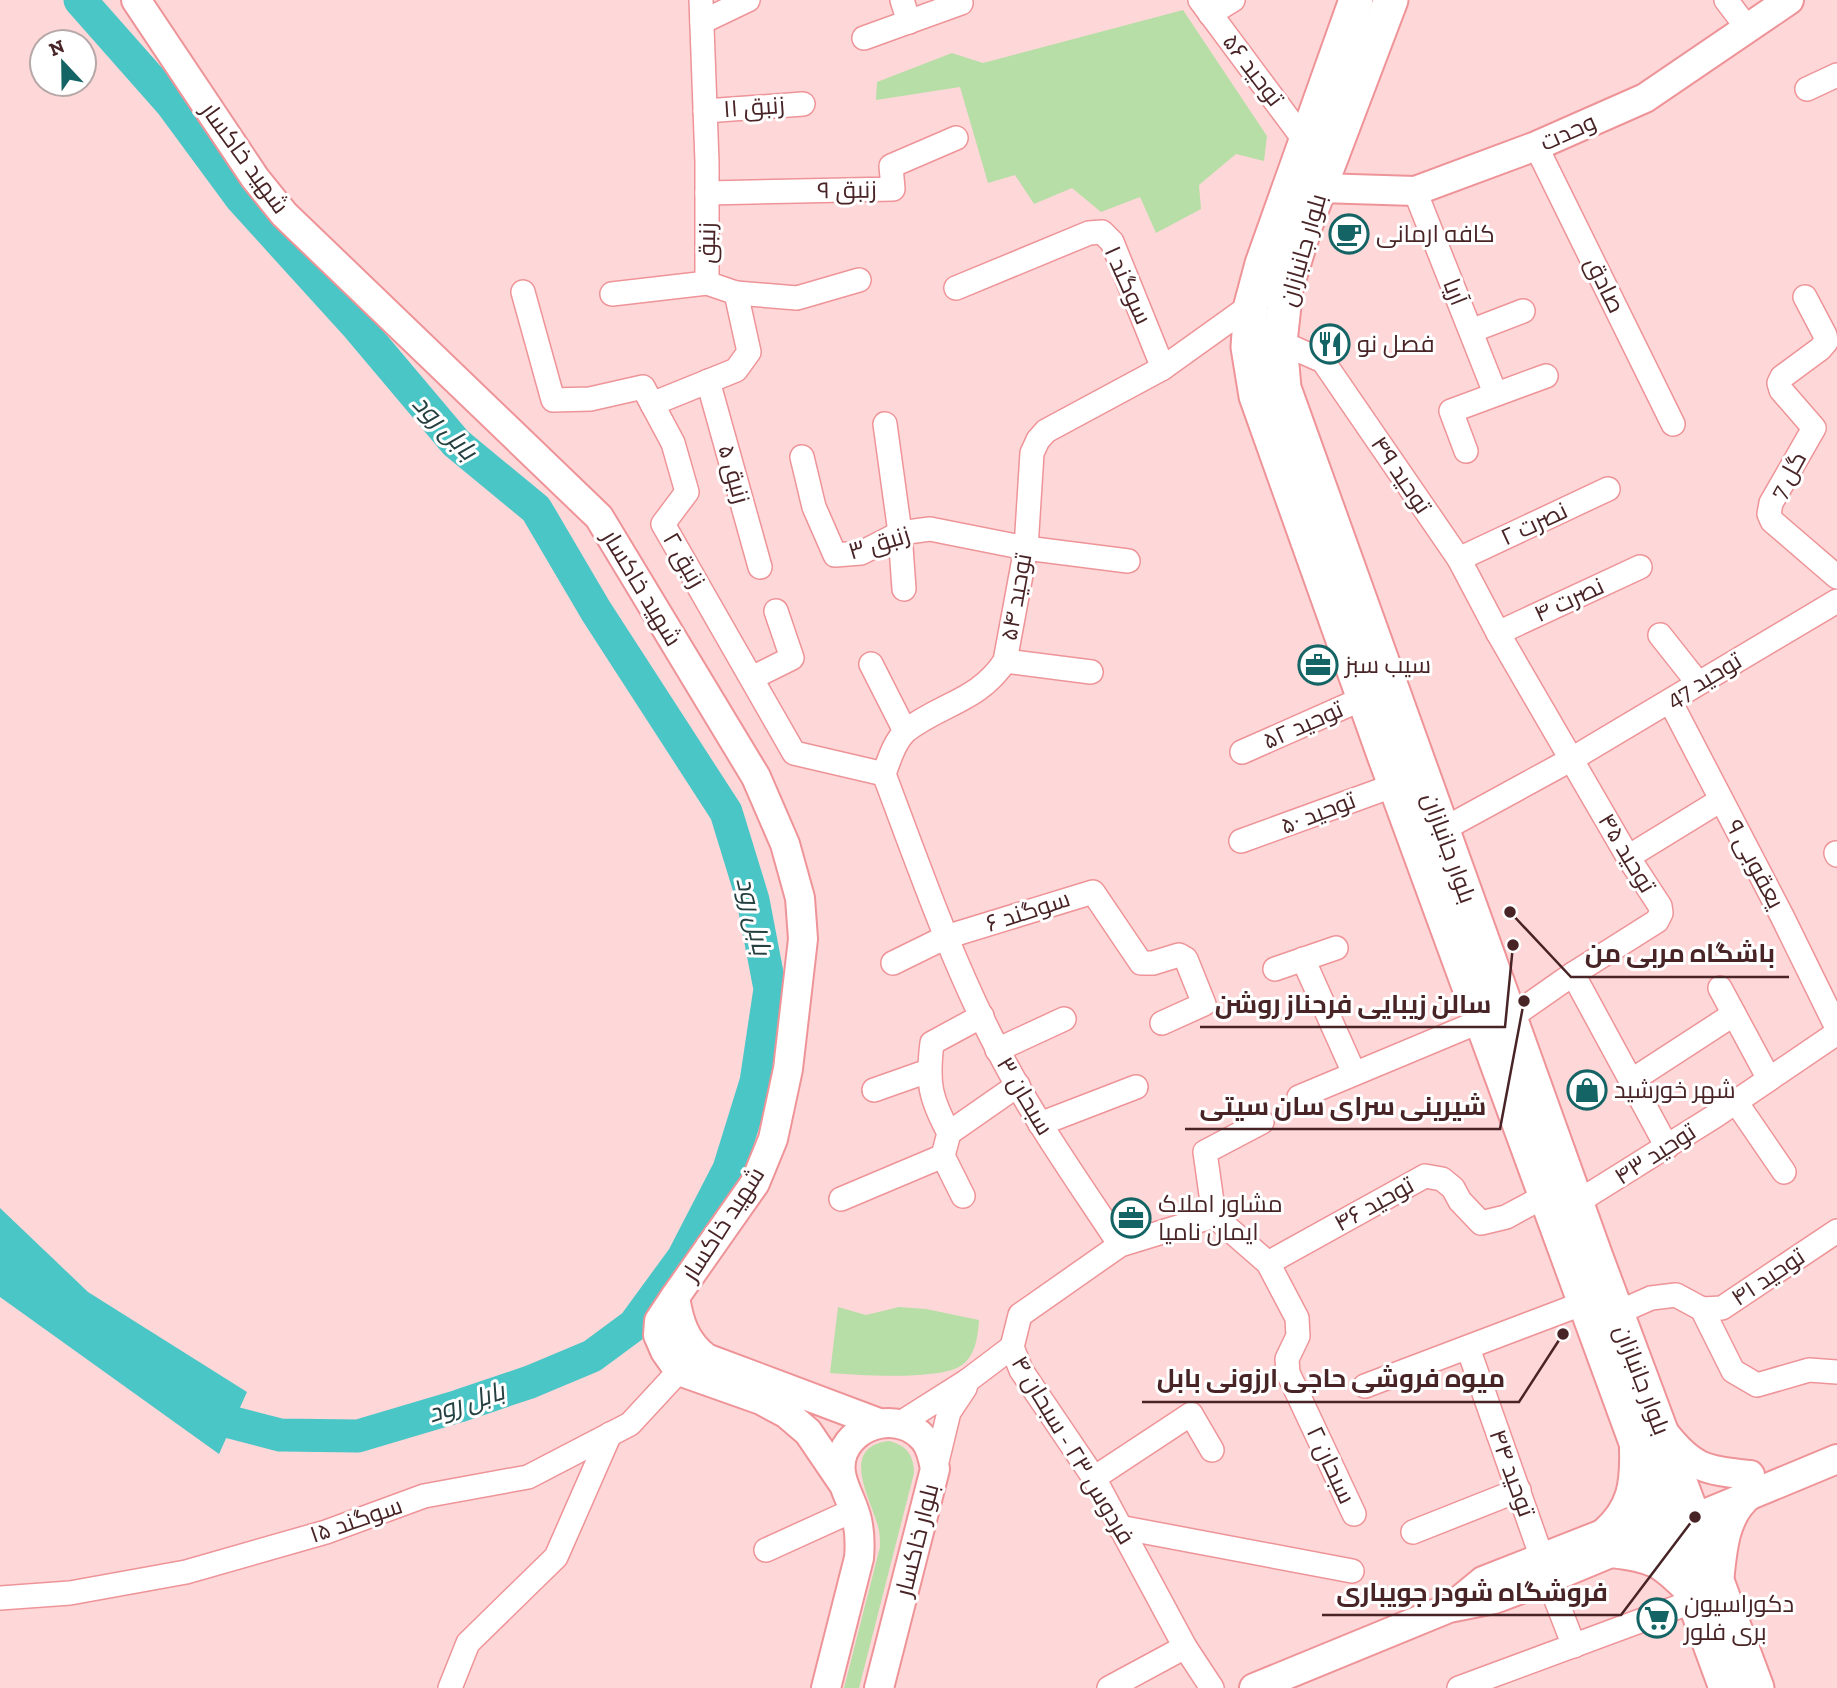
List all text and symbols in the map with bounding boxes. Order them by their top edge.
north arrow [28,28,98,98]
street label: توحید ۵۶ [1217,28,1290,112]
text: N [46,34,68,61]
street label: زنبق ۱۱ [722,90,786,124]
street label: شهید خاکسار [194,95,295,219]
street label: وحدت [1535,106,1600,157]
street label: زنبق ۹ [817,174,877,206]
street label: بلوار جانبازان [1273,190,1332,309]
cafe icon: کافه ارمانی [1328,213,1370,255]
place label: کافه ارمانی [1376,219,1495,248]
street label: زنبق [692,222,722,264]
street label: سوگند ۱ [1098,241,1159,328]
street label: صادق [1579,252,1631,318]
street label: آریا [1437,274,1474,310]
restaurant icon: فصل نو [1309,323,1351,365]
place label: فصل نو [1357,329,1435,358]
water label: بابل رود [406,387,485,468]
street label: توحید ۴۹ [1365,430,1438,520]
street label: زنبق ۵ [711,441,757,507]
street label: گل 7 [1763,446,1812,504]
street label: نصرت ۲ [1496,496,1572,552]
street label: زنبق ۳ [845,519,913,567]
street label: شهید خاکسار [595,523,688,651]
street label: زنبق ۲ [656,527,712,593]
street label: توحید ۵۴ [994,550,1038,643]
street label: نصرت ۴ [1529,571,1608,628]
office icon: سیب سبز [1297,644,1339,686]
street label: توحید 47 [1661,646,1747,713]
place label: سیب سبز [1343,650,1431,679]
street label: توحید ۵۲ [1258,694,1348,755]
street label: توحید ۵۰ [1276,785,1360,840]
street label: بلوار جانبازان [1416,789,1483,907]
street label: توحید ۴۵ [1592,808,1663,898]
street label: یعقوبی ۹ [1720,814,1791,914]
water label: بابل رود [730,874,779,960]
street label: سوگند ۶ [982,883,1074,938]
callout: باشگاه مربی من [1571,930,1789,977]
text: باشگاه مربی من [1585,937,1775,969]
callout: سالن زیبایی فرحناز روشن [1200,980,1505,1027]
text: سالن زیبایی فرحناز روشن [1215,988,1491,1020]
street label: سبحان ۳ [991,1051,1060,1140]
shop icon: شهر خورشید [1566,1069,1608,1111]
place label: شهر خورشید [1614,1075,1736,1104]
callout: شیرینی سرای سان سیتی [1185,1082,1500,1129]
text: شیرینی سرای سان سیتی [1200,1090,1486,1122]
street label: توحید ۴۳ [1609,1116,1701,1191]
street label: شهید خاکسار [674,1161,770,1288]
street label: توحید ۴۶ [1329,1170,1419,1237]
place label: مشاور املاک ایمان نامیا [1158,1189,1283,1246]
office icon: مشاور املاک ایمان نامیا [1110,1197,1152,1239]
street label: توحید ۴۱ [1725,1241,1810,1312]
street label: بلوار جانبازان [1608,1321,1677,1439]
street label: فردوس ۲۳ - سبحان ۴ [1006,1350,1141,1549]
callout: میوه فروشی حاجی ارزونی بابل [1142,1355,1519,1402]
text: میوه فروشی حاجی ارزونی بابل [1157,1362,1505,1394]
water label: بابل رود [423,1374,510,1429]
street label: سبحان ۲ [1301,1421,1362,1508]
street label: توحید ۴۴ [1483,1425,1542,1521]
street label: بلوار خاکسار [888,1480,945,1601]
street label: سوگند ۱۵ [306,1490,406,1549]
callout: فروشگاه شودر جویباری [1322,1568,1621,1615]
text: فروشگاه شودر جویباری [1336,1576,1608,1608]
place label: دکوراسیون بری فلور [1682,1589,1794,1646]
supermarket icon: دکوراسیون بری فلور [1636,1597,1678,1639]

